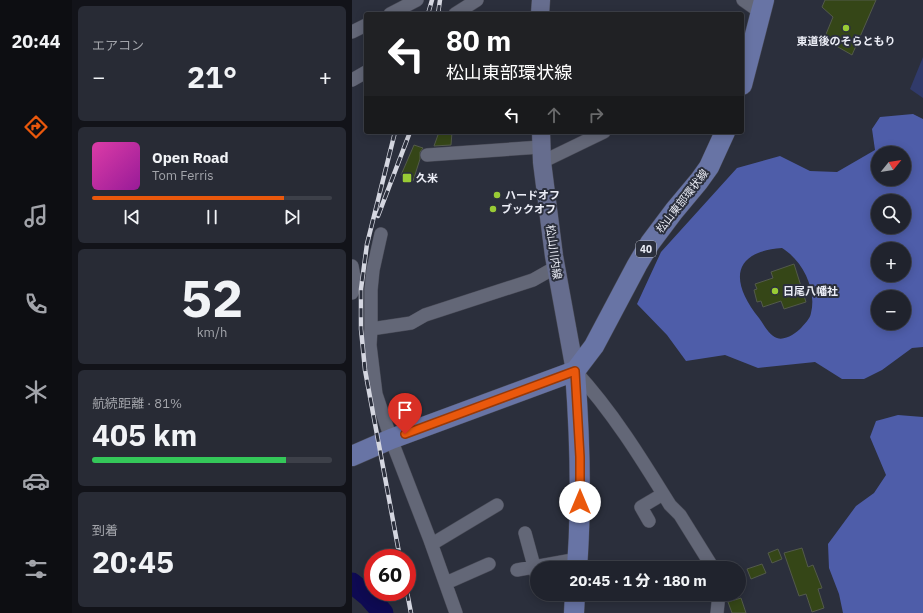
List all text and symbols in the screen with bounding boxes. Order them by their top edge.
text: 80 m [446,22,511,59]
marker: 東道後のそらともり [841,23,851,33]
icon: left [380,28,432,80]
text: 20:44 [11,30,61,53]
place label: 東道後のそらともり [797,34,896,48]
text: エアコン [92,37,144,54]
text: 21° [187,57,237,96]
text: 松山東部環状線 [446,61,572,84]
text: − [92,62,105,91]
text: + [319,62,332,91]
icon: left [501,104,523,126]
icon: ahead [543,104,565,126]
icon: right [585,104,607,126]
icon: directions [22,113,50,141]
north arrow [871,146,911,186]
map controls [871,146,911,330]
text: Open Road [152,148,229,167]
street label: 松山東部環状線 [653,166,711,236]
text: Tom Ferris [152,167,214,184]
place label: 久米 [416,171,438,185]
marker: 久米 [401,172,413,184]
place label: ハードオフ [505,188,560,202]
marker: ハードオフ [492,190,502,200]
button: search [871,194,911,234]
icon: music [22,202,50,230]
place label: ブックオフ [501,202,556,216]
marker: ブックオフ [488,204,498,214]
icon: previous [121,206,143,228]
icon: pause [201,206,223,228]
icon: next [281,206,303,228]
street label: 松山川内線 [543,224,565,280]
road number: 40 [636,241,656,257]
button: + [871,242,911,282]
text: 52 [181,264,243,331]
place label: 日尾八幡社 [783,284,838,298]
marker: 日尾八幡社 [770,286,780,296]
icon: phone [22,290,50,318]
button: − [871,290,911,330]
text: km/h [197,324,227,341]
icon: climate [22,378,50,406]
pin [388,393,422,434]
text: 航続距離 · 81% [92,395,182,412]
icon: arrive [394,399,416,421]
text: 405 km [92,415,197,454]
icon: car [22,467,50,495]
position arrow [559,481,601,523]
text: 到着 [92,522,118,539]
text: 20:45 [92,542,174,581]
speed limit sign: 60 [364,549,416,601]
icon: filters [22,555,50,583]
text: 20:45 · 1 分 · 180 m [569,571,707,590]

